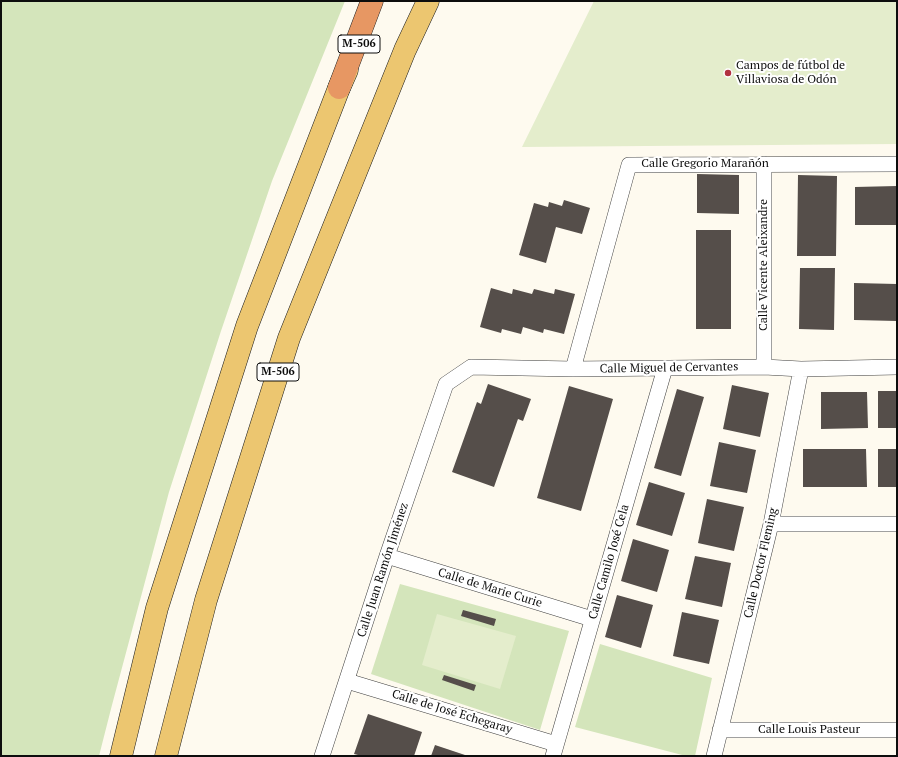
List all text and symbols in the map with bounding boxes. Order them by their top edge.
road number: M-506 [338,35,380,53]
place label: Campos de fútbol de Villaviosa de Odón [736,59,845,87]
marker: Campos de fútbol de Villaviosa de Odón [723,68,733,78]
street label: Calle Gregorio Marañón [641,157,769,171]
street label: Calle Vicente Aleixandre [757,199,771,331]
street label: Calle Miguel de Cervantes [600,360,738,376]
road number: M-506 [257,363,299,381]
street label: Calle Juan Ramón Jiménez [354,501,412,639]
street label: Calle Camilo José Cela [586,503,632,621]
street label: Calle Doctor Fleming [741,506,781,620]
street label: Calle de Marie Curie [436,565,544,611]
street label: Calle de José Echegaray [390,687,514,737]
street label: Calle Louis Pasteur [758,723,860,737]

